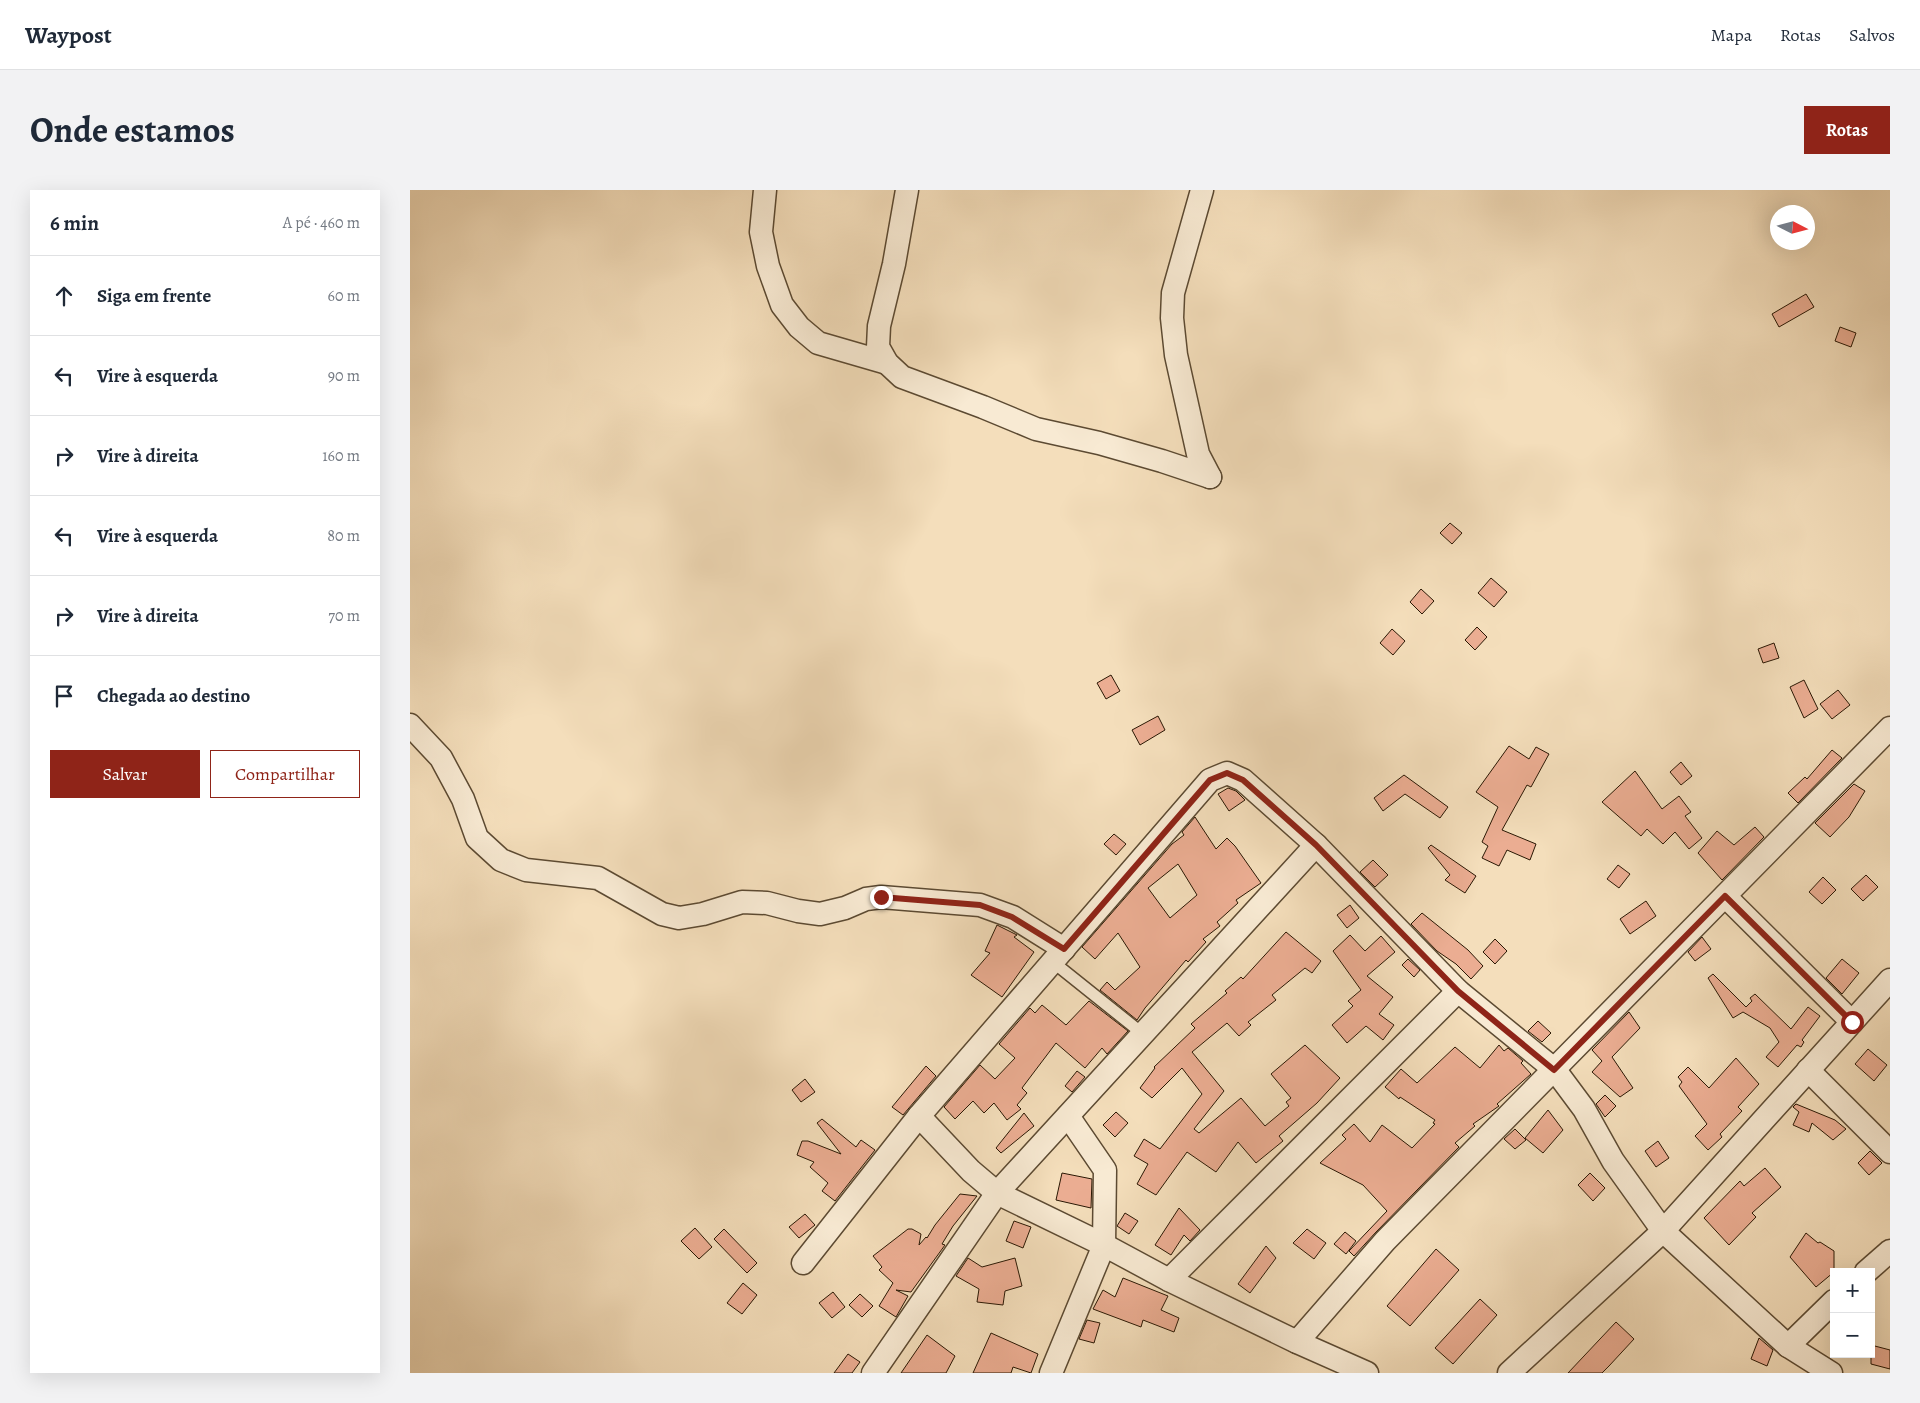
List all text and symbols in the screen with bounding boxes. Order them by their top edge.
text: Waypost [25,19,112,51]
text: Mapa [1711,23,1752,47]
text: Rotas [1780,23,1821,47]
text: Salvos [1849,23,1895,47]
text: Onde estamos [30,106,235,154]
button: Rotas [1804,106,1890,154]
north arrow [1770,205,1815,250]
text: 6 min [50,209,99,237]
text: A pé · 460 m [283,212,360,234]
icon: ahead [50,282,78,310]
text: Siga em frente [97,283,211,309]
text: 60 m [328,285,360,307]
icon: left [50,362,78,390]
text: Vire à esquerda [97,363,218,389]
text: 90 m [328,365,360,387]
icon: right [50,442,78,470]
text: Vire à direita [97,443,199,469]
text: 160 m [322,445,360,467]
icon: left [50,522,78,550]
text: Vire à esquerda [97,523,218,549]
text: 80 m [327,525,360,547]
icon: right [50,602,78,630]
text: Vire à direita [97,603,199,629]
text: 70 m [328,605,360,627]
icon: arrive [50,682,78,710]
text: Chegada ao destino [97,683,250,709]
button: Salvar [50,750,200,798]
button: Compartilhar [210,750,360,798]
route end [870,886,893,909]
route start [1841,1011,1864,1034]
map controls [1830,1268,1875,1358]
button: + [1830,1268,1875,1313]
button: − [1830,1313,1875,1358]

